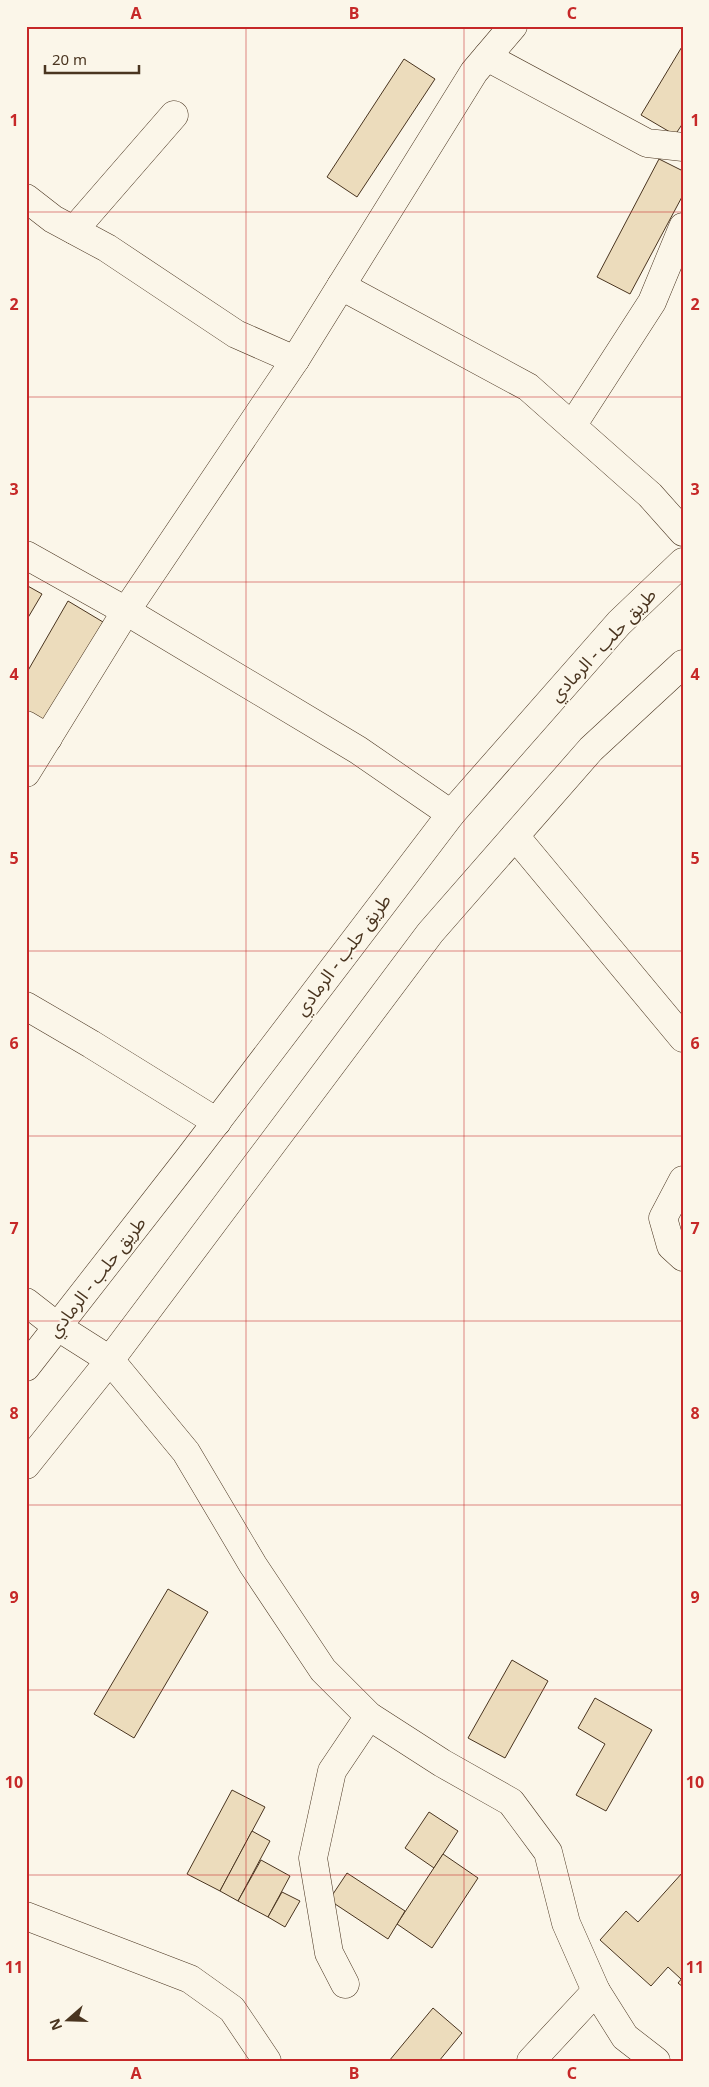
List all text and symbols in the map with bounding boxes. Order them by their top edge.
text: A [130,2,142,24]
text: B [349,2,359,24]
text: C [567,2,577,24]
scale bar [45,42,139,74]
text: 20 m [52,49,87,69]
text: 1 [9,109,19,131]
text: 1 [690,109,700,131]
text: 2 [9,293,19,315]
text: 2 [690,293,700,315]
text: 3 [9,478,19,500]
text: 3 [690,478,700,500]
street label: طريق حلب - الرمادي [544,583,663,708]
text: 4 [9,663,19,685]
text: 4 [690,663,700,685]
text: 5 [9,847,19,869]
text: 5 [690,847,700,869]
street label: طريق حلب - الرمادي [289,889,398,1021]
text: 6 [9,1032,19,1054]
text: 6 [690,1032,700,1054]
street label: طريق حلب - الرمادي [42,1211,152,1343]
text: 7 [9,1217,19,1239]
text: 7 [690,1217,700,1239]
text: 8 [9,1402,19,1424]
text: 8 [690,1402,700,1424]
text: 9 [9,1586,19,1608]
text: 9 [690,1586,700,1608]
text: 10 [5,1771,23,1793]
text: 10 [686,1771,704,1793]
text: 11 [5,1956,23,1978]
text: 11 [686,1956,704,1978]
north arrow [42,1994,92,2044]
text: N [44,2016,66,2033]
text: A [130,2062,142,2084]
text: B [349,2062,359,2084]
text: C [567,2062,577,2084]

